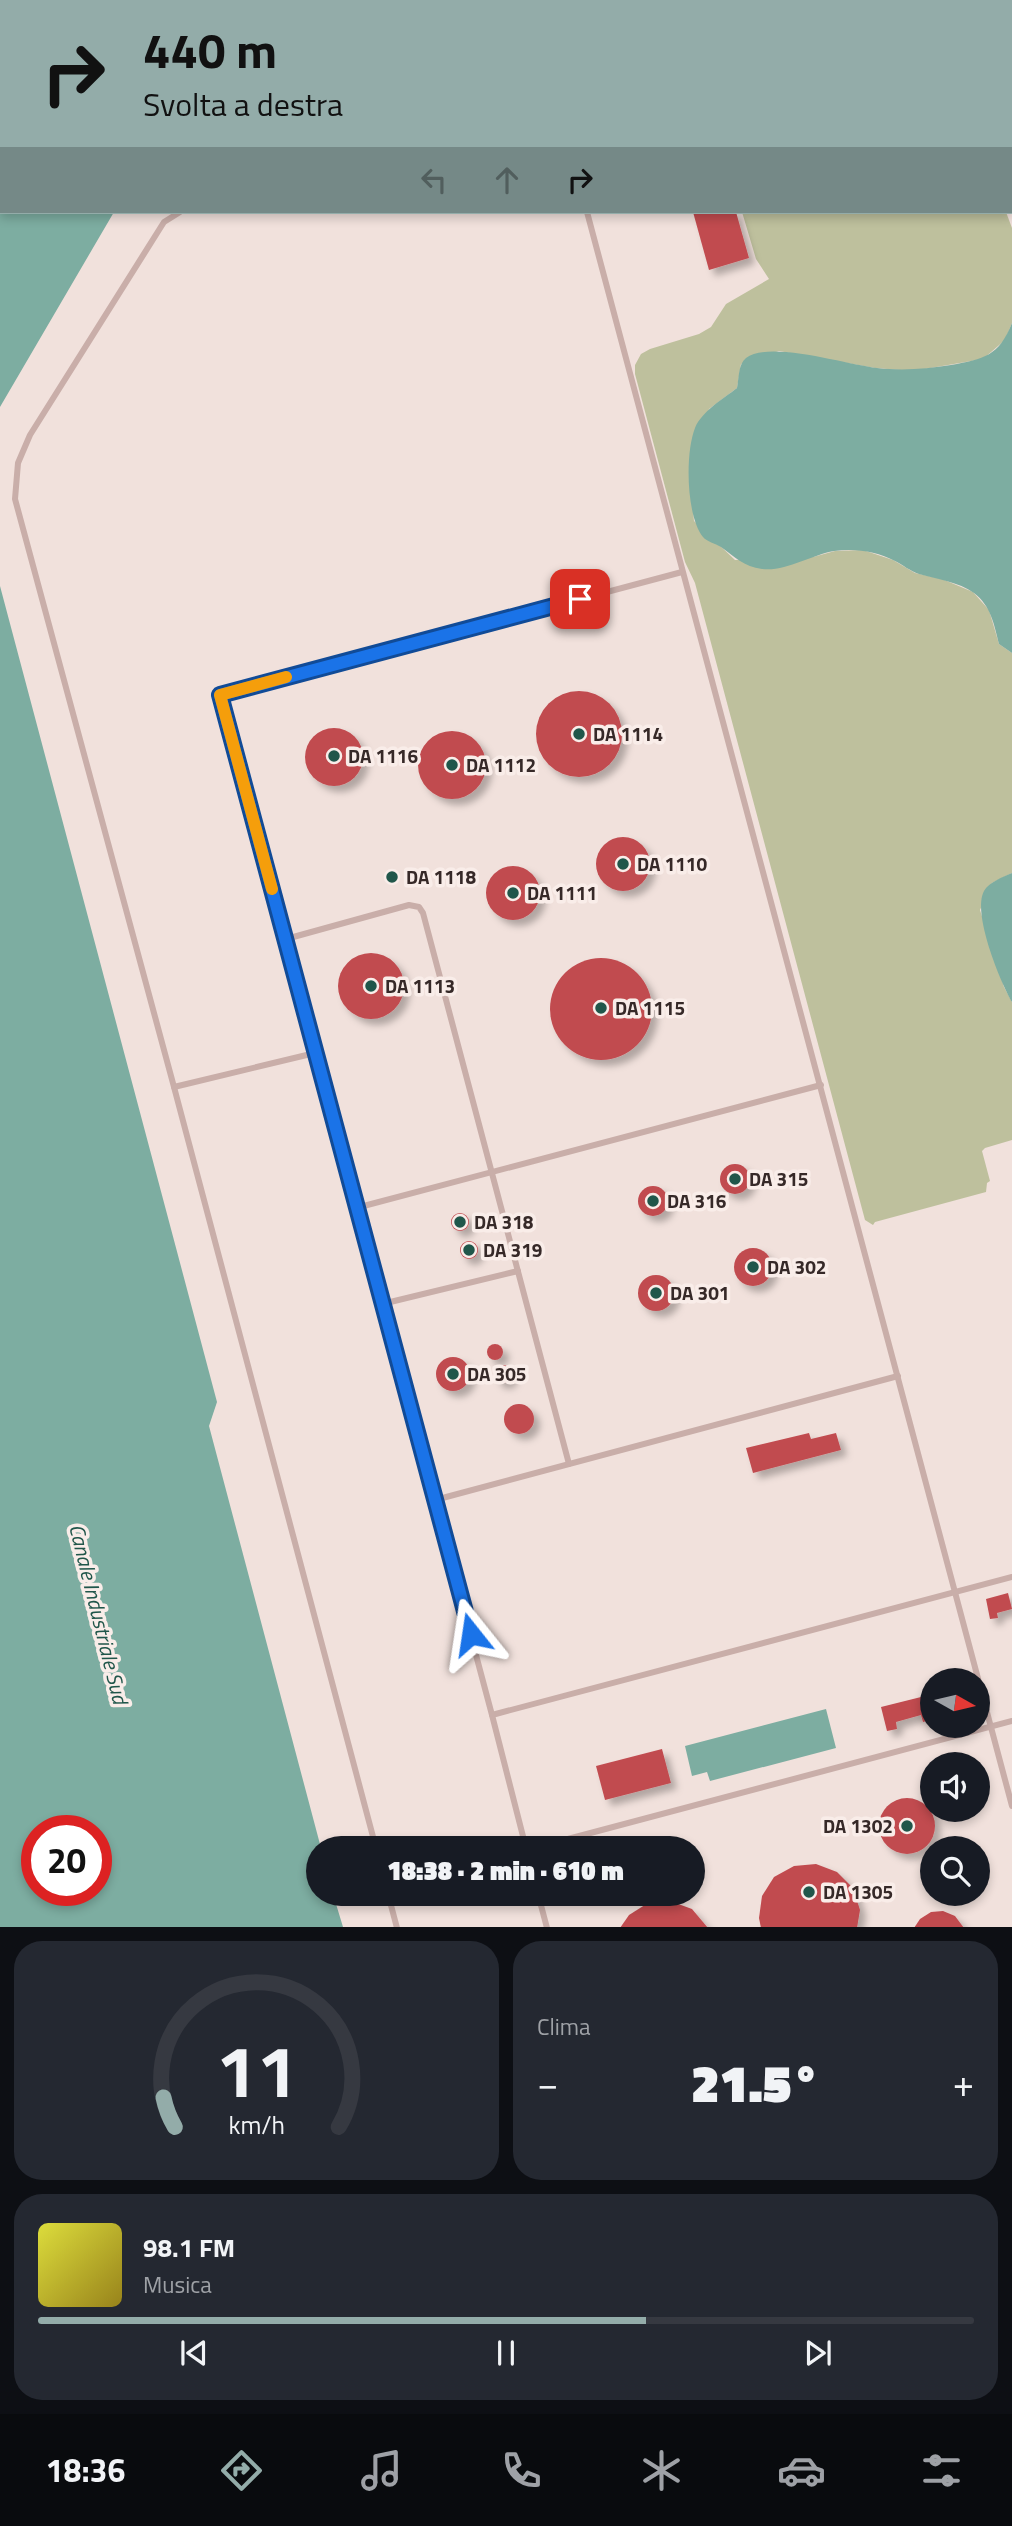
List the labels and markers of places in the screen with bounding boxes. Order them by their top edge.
pin [550,569,610,629]
place label: DA 1114 [593,719,663,748]
marker: DA 1114 [571,726,587,742]
place label: DA 1116 [348,741,418,770]
marker: DA 1116 [326,748,342,764]
place label: DA 1112 [466,750,536,779]
marker: DA 1112 [444,757,460,773]
place label: DA 1110 [637,849,707,878]
marker: DA 1110 [615,856,631,872]
place label: DA 1118 [406,862,476,891]
marker: DA 1118 [384,869,400,885]
place label: DA 1111 [527,878,597,907]
marker: DA 1111 [505,885,521,901]
place label: DA 1113 [385,971,455,1000]
marker: DA 1113 [363,978,379,994]
place label: DA 1115 [615,993,685,1022]
marker: DA 1115 [593,1000,609,1016]
place label: DA 315 [749,1164,808,1193]
marker: DA 315 [727,1171,743,1187]
place label: DA 316 [667,1186,727,1215]
marker: DA 316 [645,1193,661,1209]
place label: DA 318 [474,1207,534,1236]
marker: DA 318 [452,1214,468,1230]
place label: DA 319 [483,1235,542,1264]
marker: DA 319 [461,1242,477,1258]
place label: DA 302 [767,1252,826,1281]
marker: DA 302 [745,1259,761,1275]
place label: DA 301 [670,1278,729,1307]
marker: DA 301 [648,1285,664,1301]
place label: DA 305 [467,1359,526,1388]
marker: DA 305 [445,1366,461,1382]
place label: DA 1302 [823,1811,893,1840]
marker: DA 1302 [899,1818,915,1834]
place label: DA 1305 [823,1877,893,1906]
marker: DA 1305 [801,1884,817,1900]

